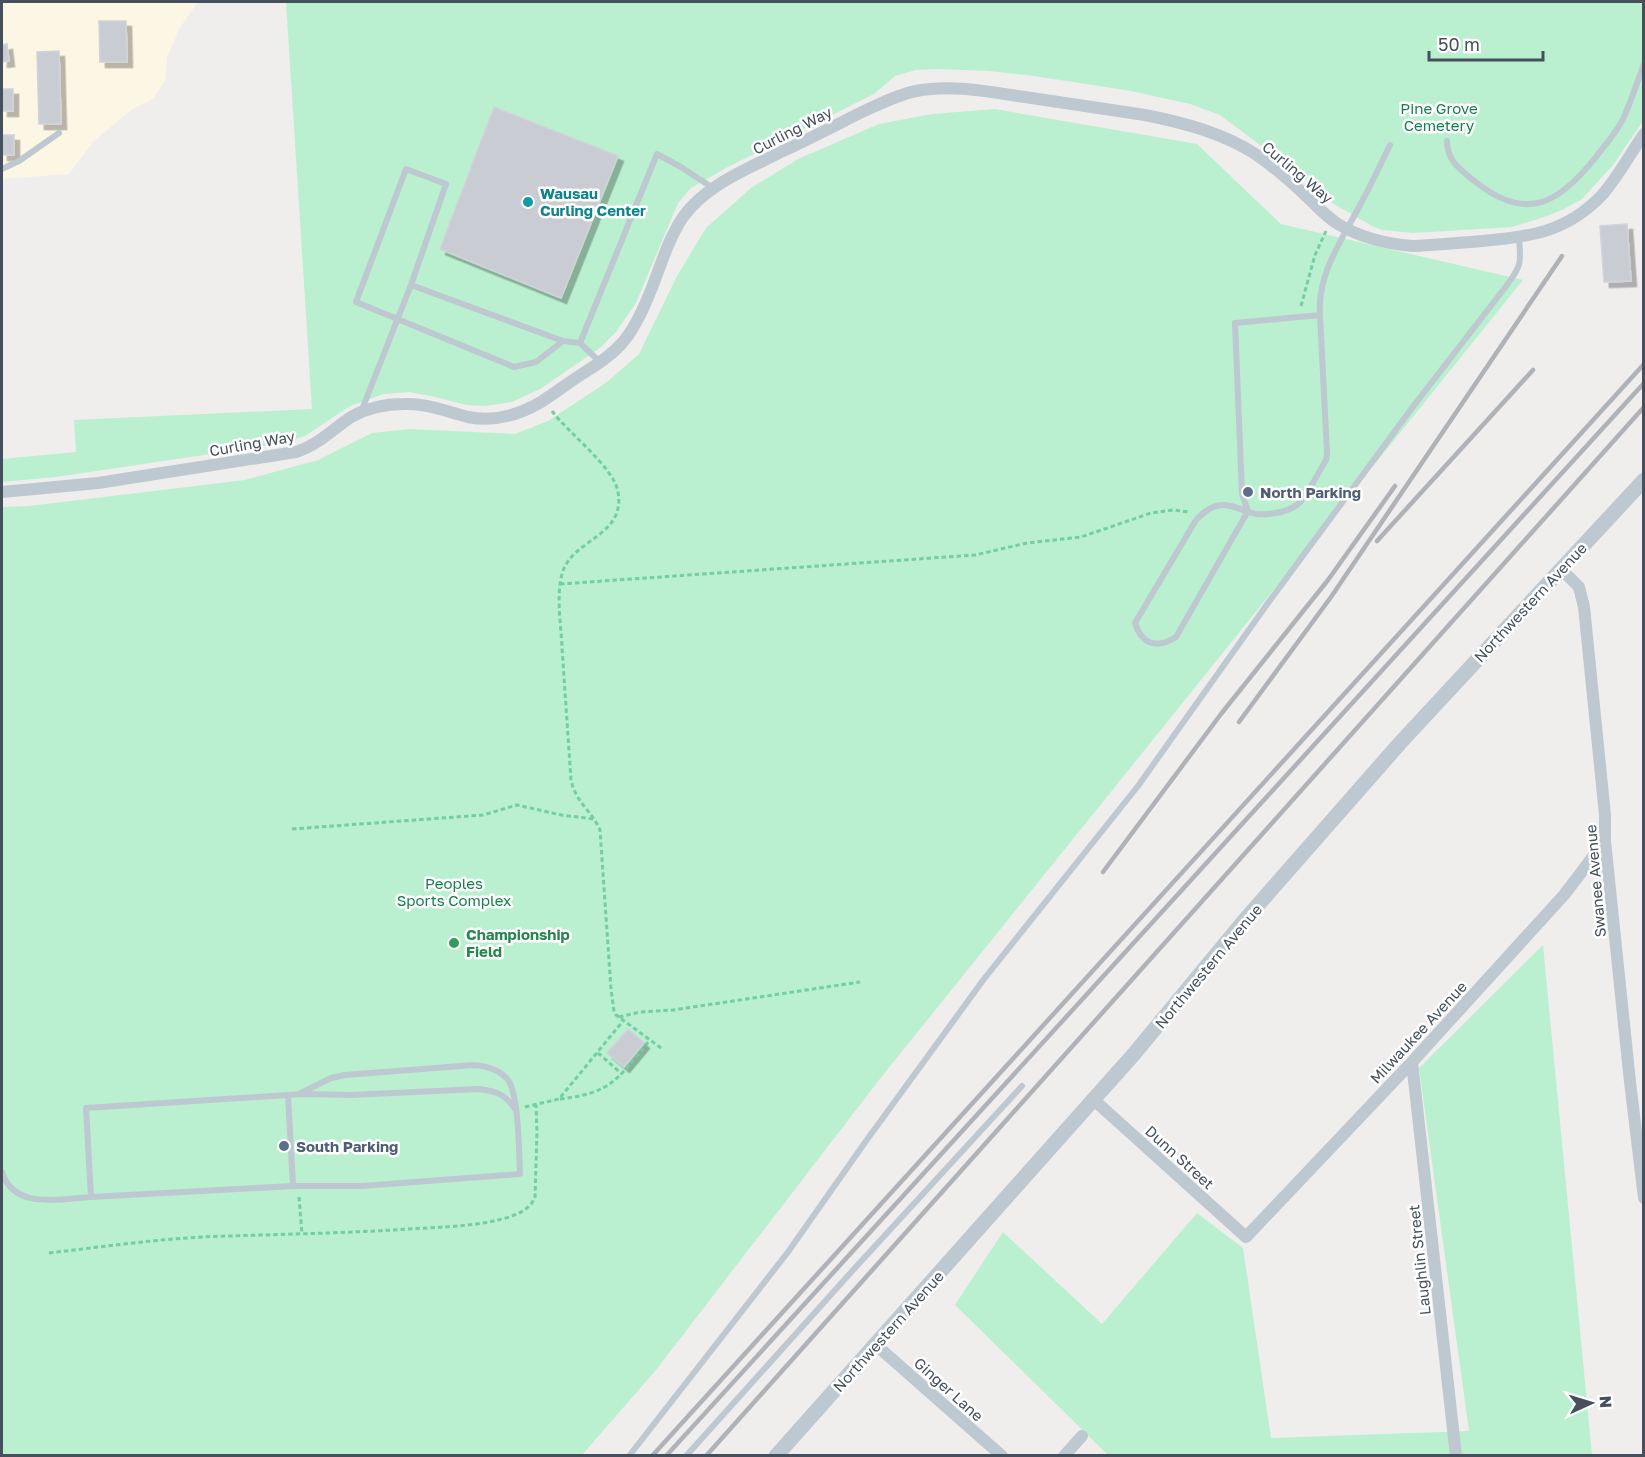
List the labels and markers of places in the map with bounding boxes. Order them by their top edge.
place label: Wausau Curling Center [540,184,646,219]
marker: Wausau Curling Center [521,195,535,209]
place label: North Parking [1260,483,1361,501]
marker: North Parking [1241,485,1255,499]
place label: Championship Field [466,925,570,960]
marker: Championship Field [447,936,461,950]
place label: South Parking [296,1137,398,1155]
marker: South Parking [277,1139,291,1153]

